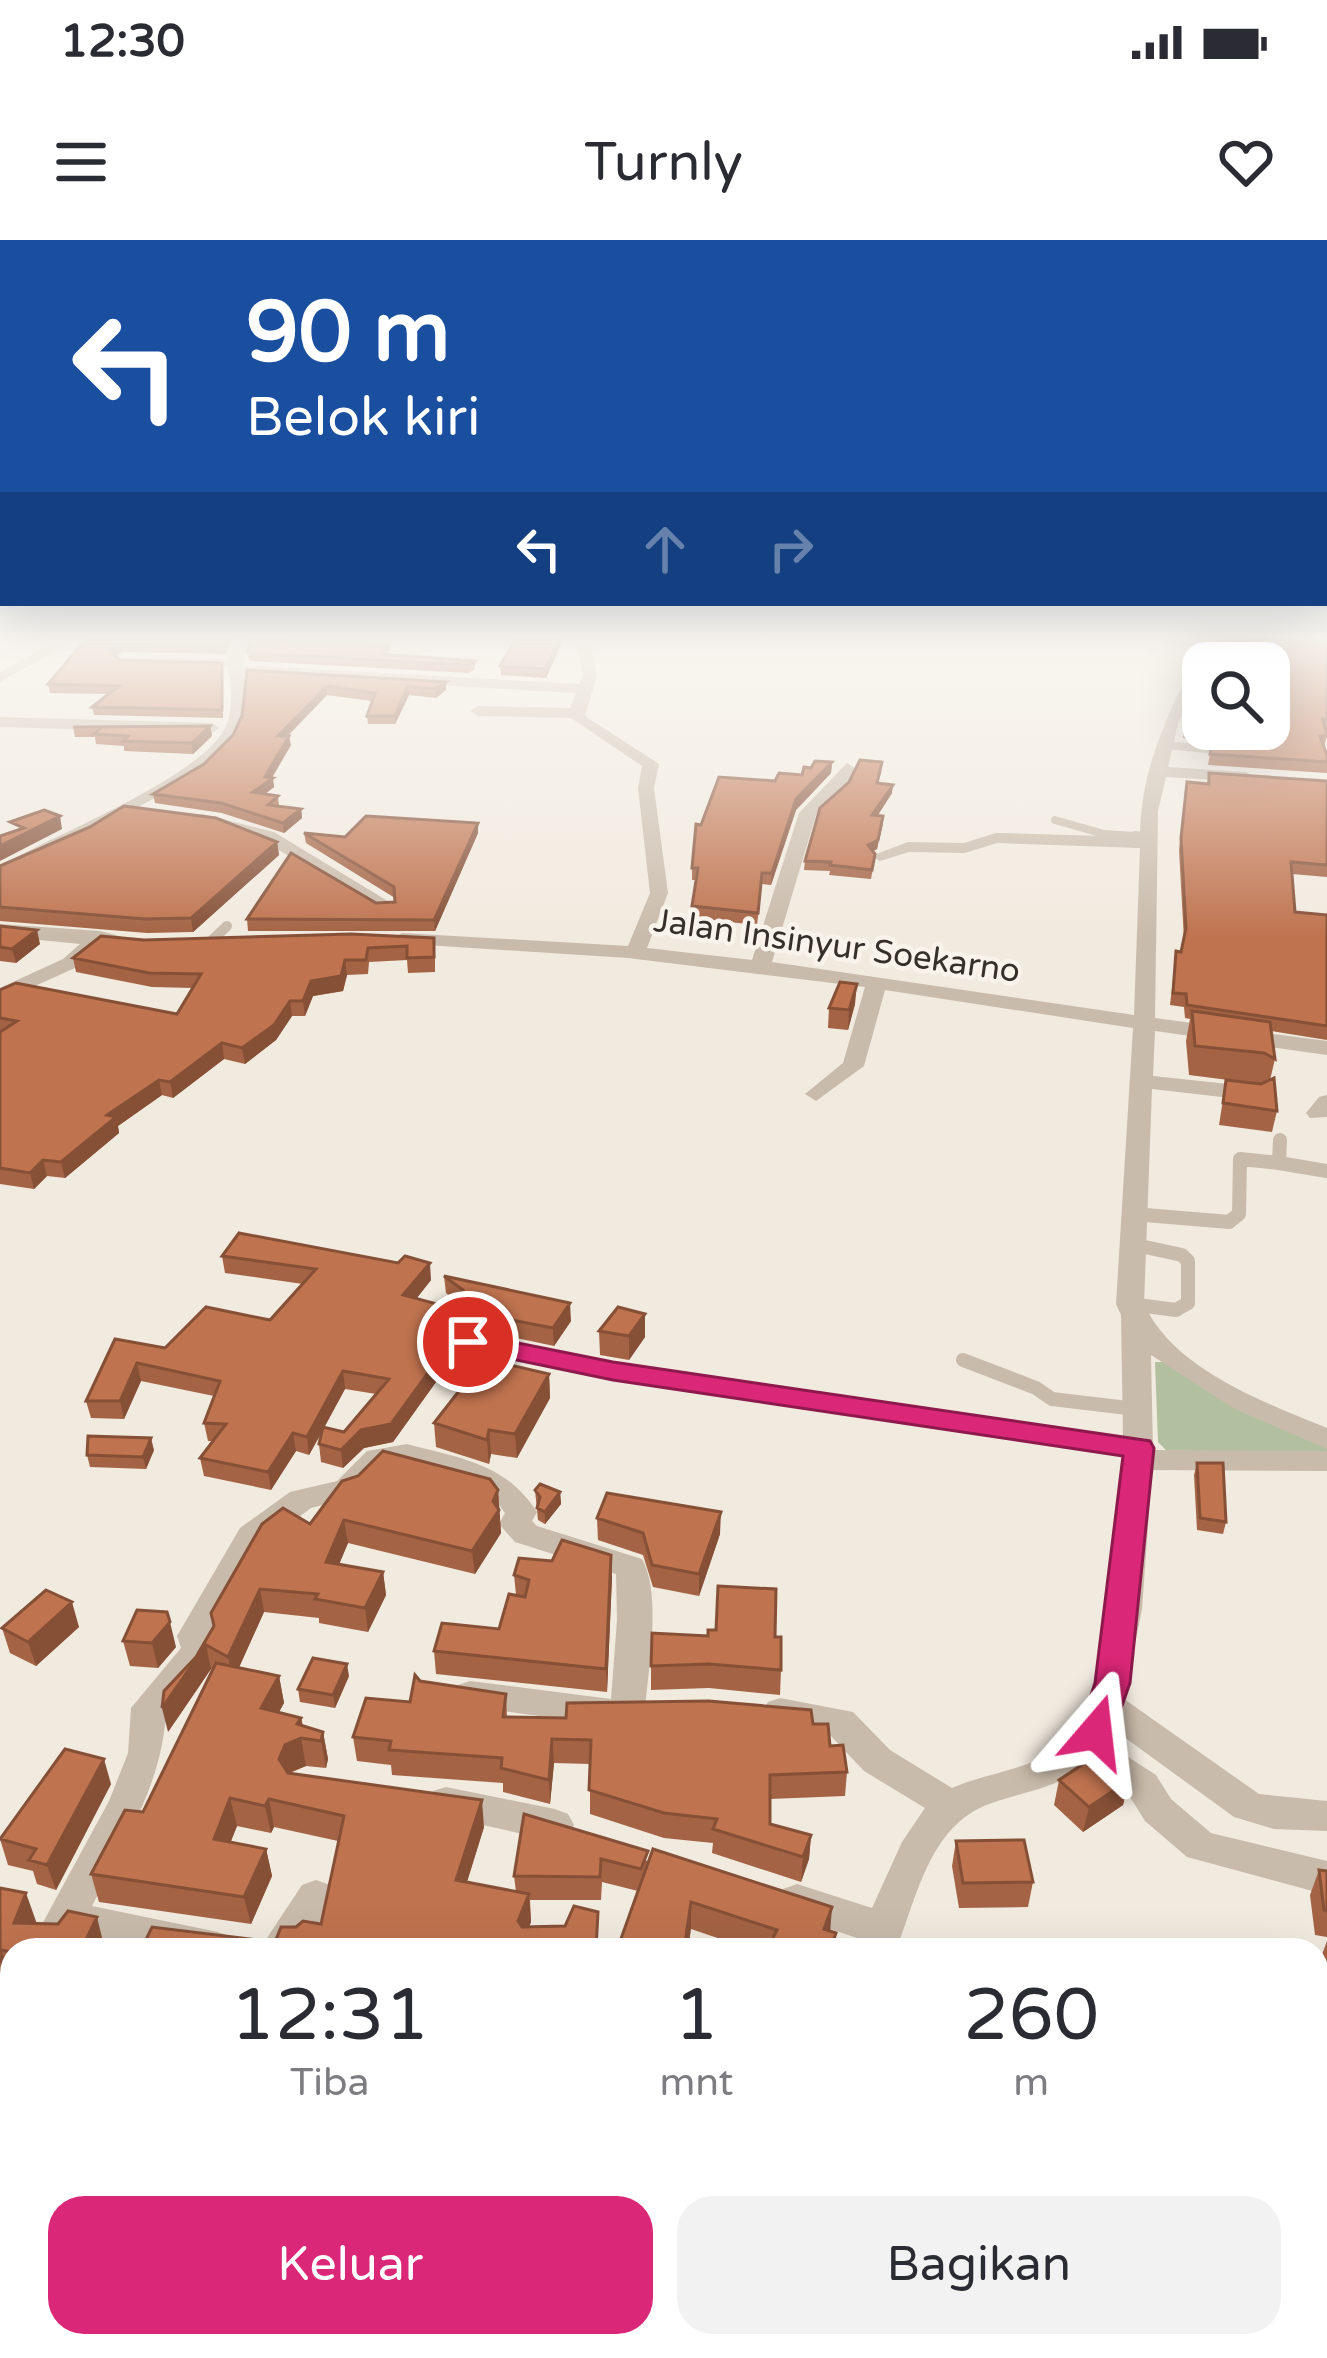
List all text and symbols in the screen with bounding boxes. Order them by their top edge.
text: 12:30 [60,15,185,69]
icon: menu [48,129,114,195]
icon: heart [1213,129,1279,195]
text: Turnly [584,130,743,195]
text: 90 m [246,283,450,384]
icon: left [48,288,204,444]
text: Belok kiri [246,385,480,450]
icon: left [506,516,572,582]
icon: ahead [632,516,698,582]
icon: right [758,516,824,582]
map controls [1182,642,1290,750]
button: search [1182,642,1290,750]
street label: Jalan Insinyur Soekarno [651,901,1023,991]
pin [417,1291,519,1393]
icon: arrive [435,1309,501,1375]
position arrow [1033,1669,1159,1795]
text: 12:31 [230,1973,430,2060]
text: 1 [674,1973,719,2060]
text: 260 [963,1973,1099,2060]
text: Tiba [290,2059,370,2106]
text: mnt [659,2059,733,2106]
text: m [1013,2059,1049,2106]
button: Keluar [48,2196,653,2334]
button: Bagikan [677,2196,1281,2334]

